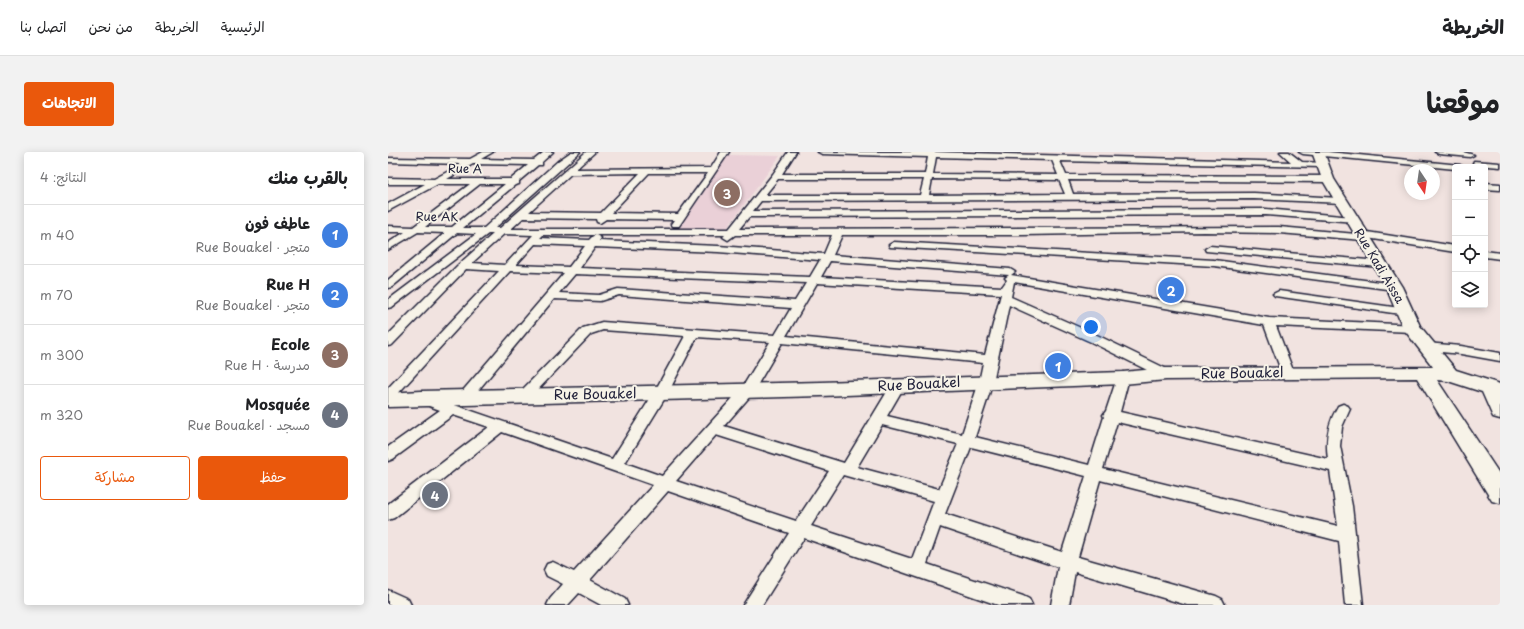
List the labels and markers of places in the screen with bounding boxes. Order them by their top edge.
pin: 3 [714,178,740,208]
pin: 2 [1158,275,1184,305]
pin: 1 [1045,351,1071,381]
pin: 4 [422,480,448,510]

